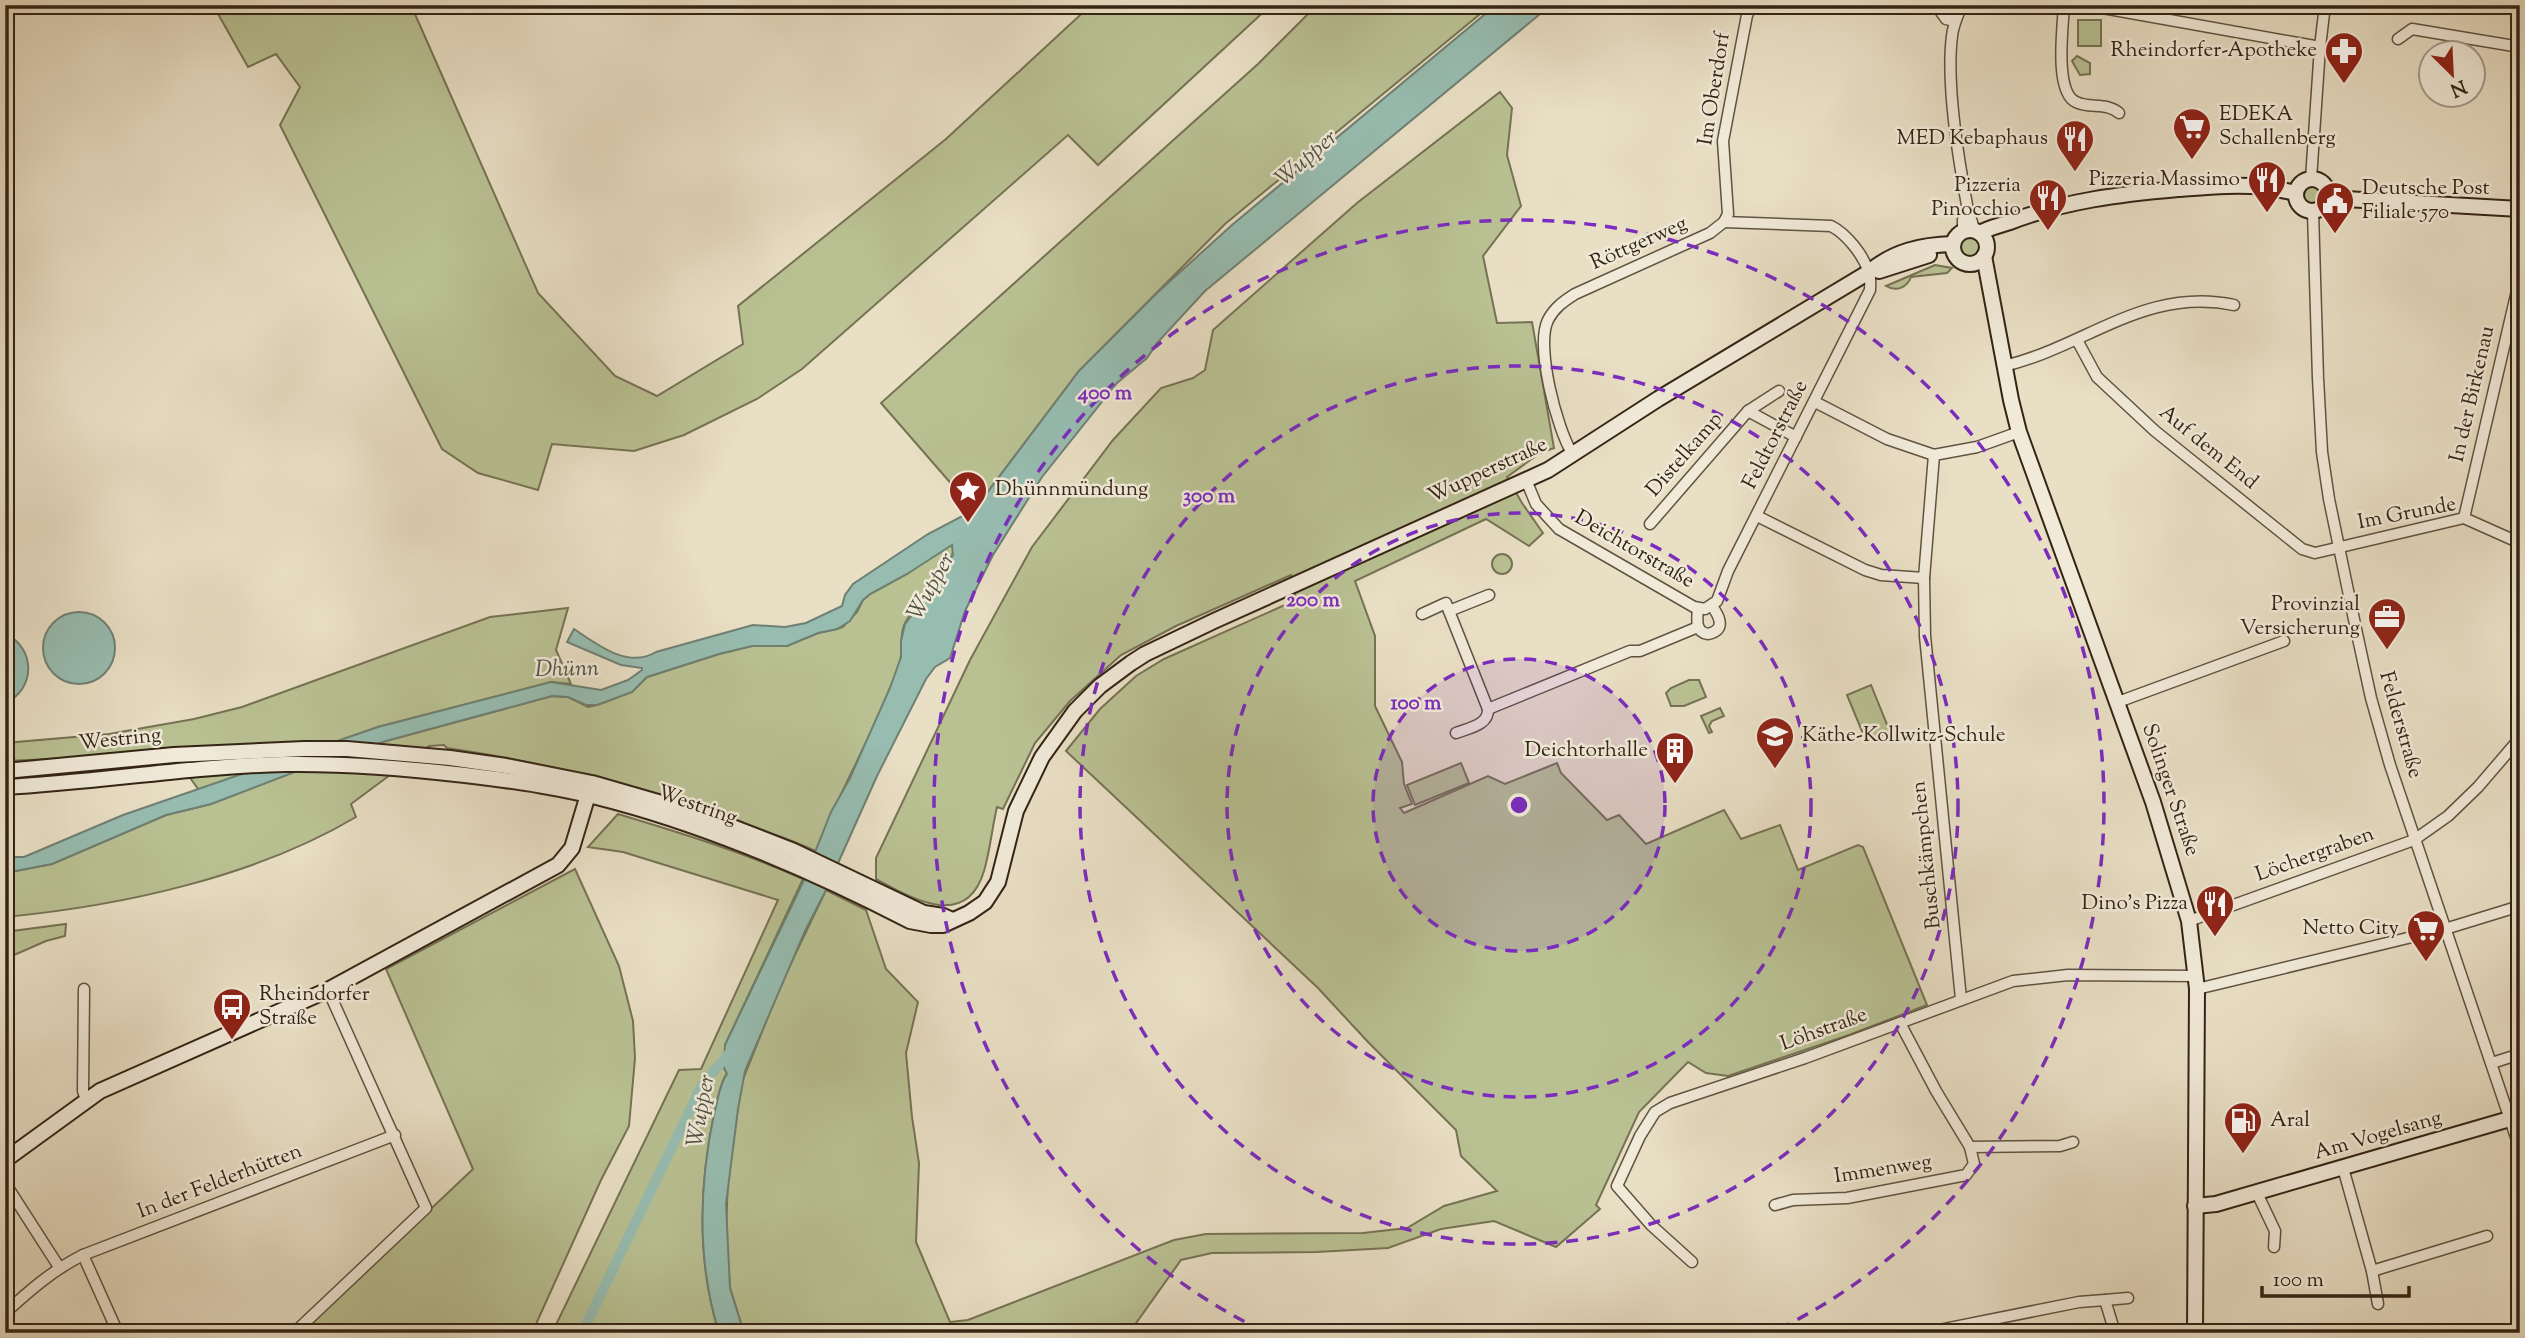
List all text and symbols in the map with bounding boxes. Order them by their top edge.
street label: Im Oberdorf [1691,29,1739,148]
pharmacy icon: Rheindorfer-Apotheke [2323,30,2365,85]
place label: Rheindorfer-Apotheke [2111,36,2317,66]
north arrow [2416,38,2486,108]
text: N [2445,72,2470,103]
place label: EDEKA Schallenberg [2219,100,2336,154]
supermarket icon: EDEKA Schallenberg [2171,106,2213,161]
restaurant icon: MED Kebaphaus [2054,118,2096,173]
water label: Wupper [1269,123,1345,195]
place label: MED Kebaphaus [1896,124,2048,154]
restaurant icon: Pizzeria Massimo [2246,159,2288,214]
place label: Pizzeria Massimo [2089,165,2240,195]
place label: Pizzeria Pinocchio [1931,171,2021,225]
place label: Deutsche Post Filiale 570 [2362,174,2490,228]
restaurant icon: Pizzeria Pinocchio [2027,177,2069,232]
public building icon: Deutsche Post Filiale 570 [2314,180,2356,235]
street label: Röttgerweg [1586,209,1692,279]
street label: In der Birkenau [2443,323,2503,465]
street label: Feldtorstraße [1736,375,1816,495]
text: 400 m [1077,379,1133,409]
street label: Auf dem End [2152,399,2264,498]
street label: Distelkamp [1640,406,1730,504]
street label: Wupperstraße [1423,430,1553,512]
place icon: Dhünnmündung [947,469,989,524]
place label: Dhünnmündung [995,475,1148,505]
text: 300 m [1183,482,1236,512]
street label: Im Grunde [2355,490,2459,538]
street label: Deichtorstraße [1568,503,1700,597]
water label: Wupper [900,547,964,627]
text: 200 m [1286,586,1341,616]
place label: Provinzial Versicherung [2240,590,2360,644]
office icon: Provinzial Versicherung [2366,596,2408,651]
water label: Dhünn [535,653,599,687]
street label: Felderstraße [2370,668,2430,782]
text: 100 m [1391,689,1442,719]
school or university icon: Käthe-Kollwitz-Schule [1754,715,1796,770]
street label: Solinger Straße [2133,720,2207,860]
street label: Westring [77,721,163,759]
place label: Käthe-Kollwitz-Schule [1802,721,2005,751]
building icon: Deichtorhalle [1654,730,1696,785]
place label: Deichtorhalle [1524,736,1648,766]
street label: Westring [653,778,741,834]
street label: Buschkämpchen [1904,779,1950,931]
centre of rings [1507,793,1531,817]
street label: Löchergraben [2251,820,2379,890]
restaurant icon: Dino's Pizza [2194,883,2236,938]
place label: Dino's Pizza [2082,889,2188,919]
supermarket icon: Netto City [2405,908,2447,963]
place label: Netto City [2302,914,2400,944]
place label: Rheindorfer Straße [259,980,370,1034]
bus stop icon: Rheindorfer Straße [211,986,253,1041]
street label: Löhstraße [1776,1000,1872,1060]
water label: Wupper [679,1072,725,1150]
fuel station icon: Aral [2222,1100,2264,1155]
street label: Am Vogelsang [2311,1103,2445,1169]
place label: Aral [2270,1106,2310,1136]
street label: In der Felderhütten [133,1137,307,1227]
street label: Immenweg [1832,1148,1934,1192]
scale bar [2262,1254,2410,1298]
text: 100 m [2273,1266,2324,1296]

